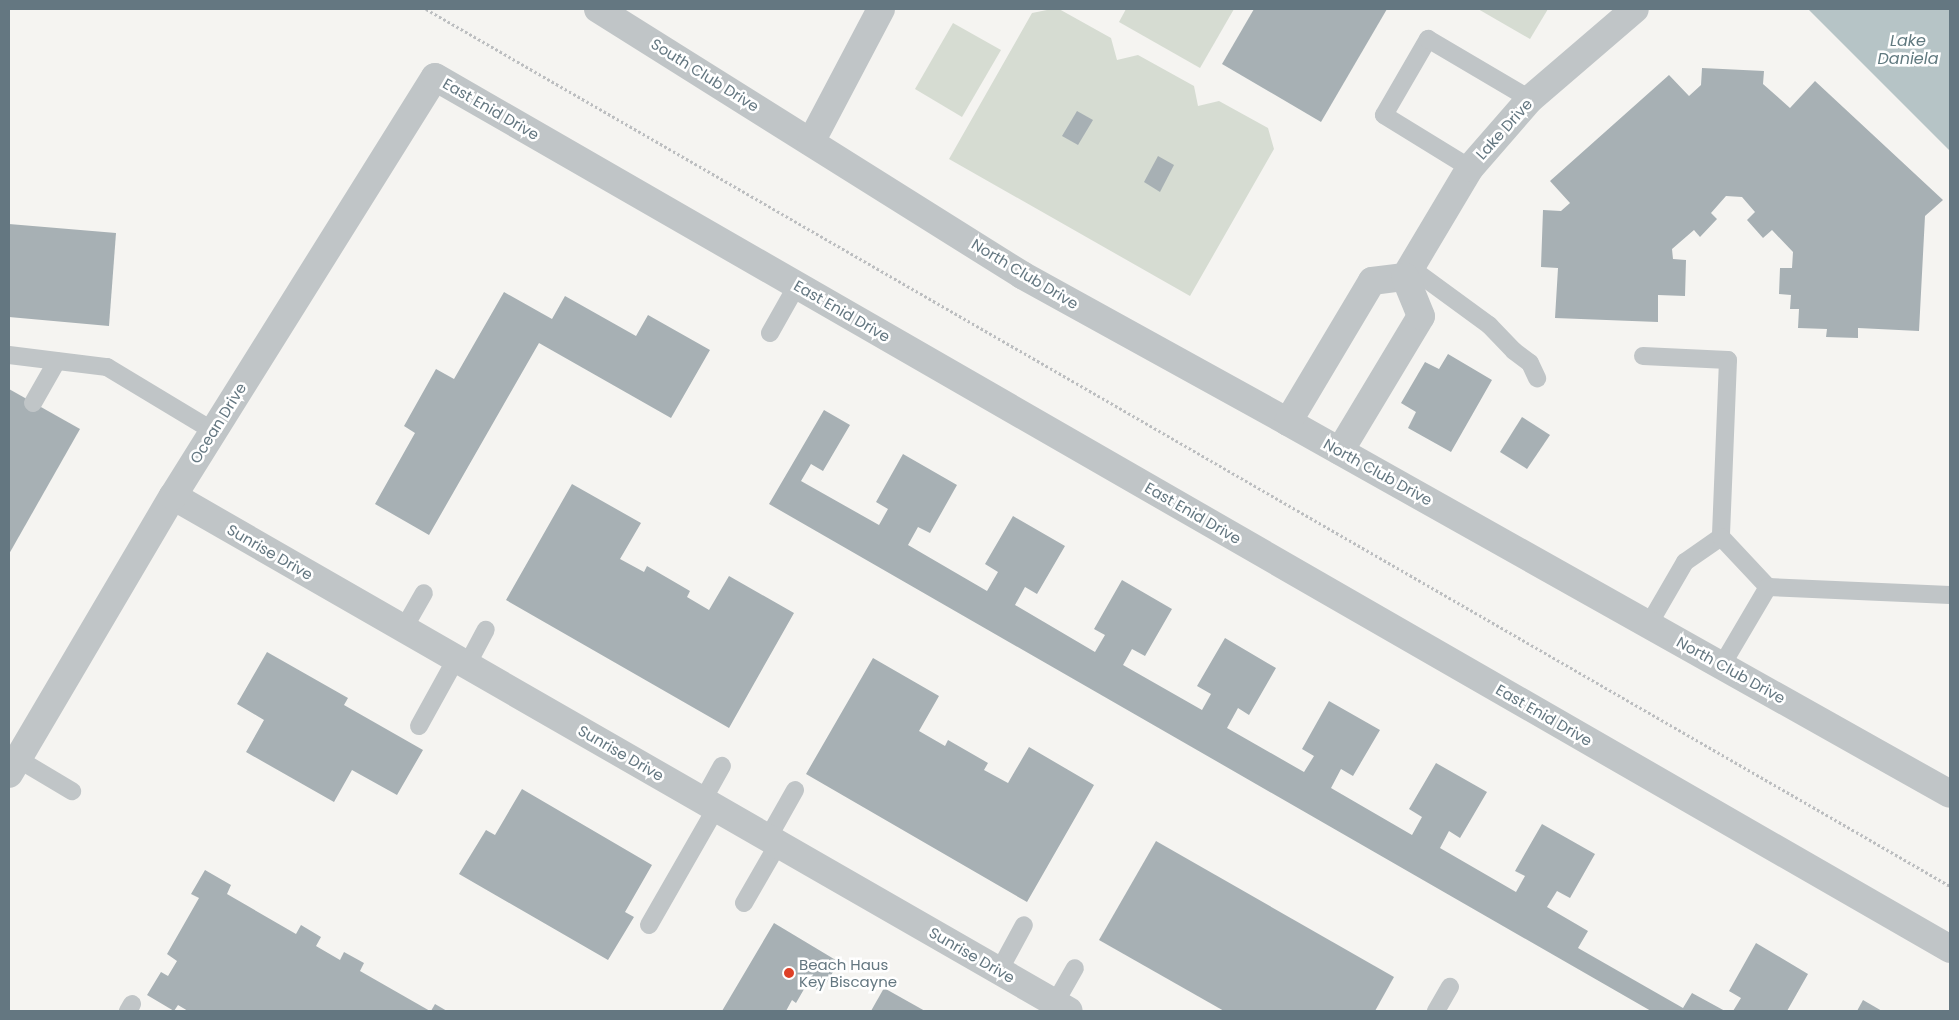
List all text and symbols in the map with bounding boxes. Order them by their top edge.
water label: Lake Daniela [1878,31,1938,69]
street label: South Club Drive [648,35,762,115]
street label: East Enid Drive [440,74,542,144]
street label: Lake Drive [1472,95,1536,163]
street label: North Club Drive [968,235,1082,313]
street label: East Enid Drive [791,276,893,346]
street label: Ocean Drive [186,379,250,467]
street label: North Club Drive [1321,435,1435,509]
street label: East Enid Drive [1142,478,1244,548]
street label: Sunrise Drive [224,520,316,584]
street label: North Club Drive [1674,633,1788,707]
street label: East Enid Drive [1493,680,1595,750]
street label: Sunrise Drive [575,721,667,785]
street label: Sunrise Drive [926,923,1018,987]
place label: Beach Haus Key Biscayne [799,955,897,990]
marker: Beach Haus Key Biscayne [783,967,795,979]

